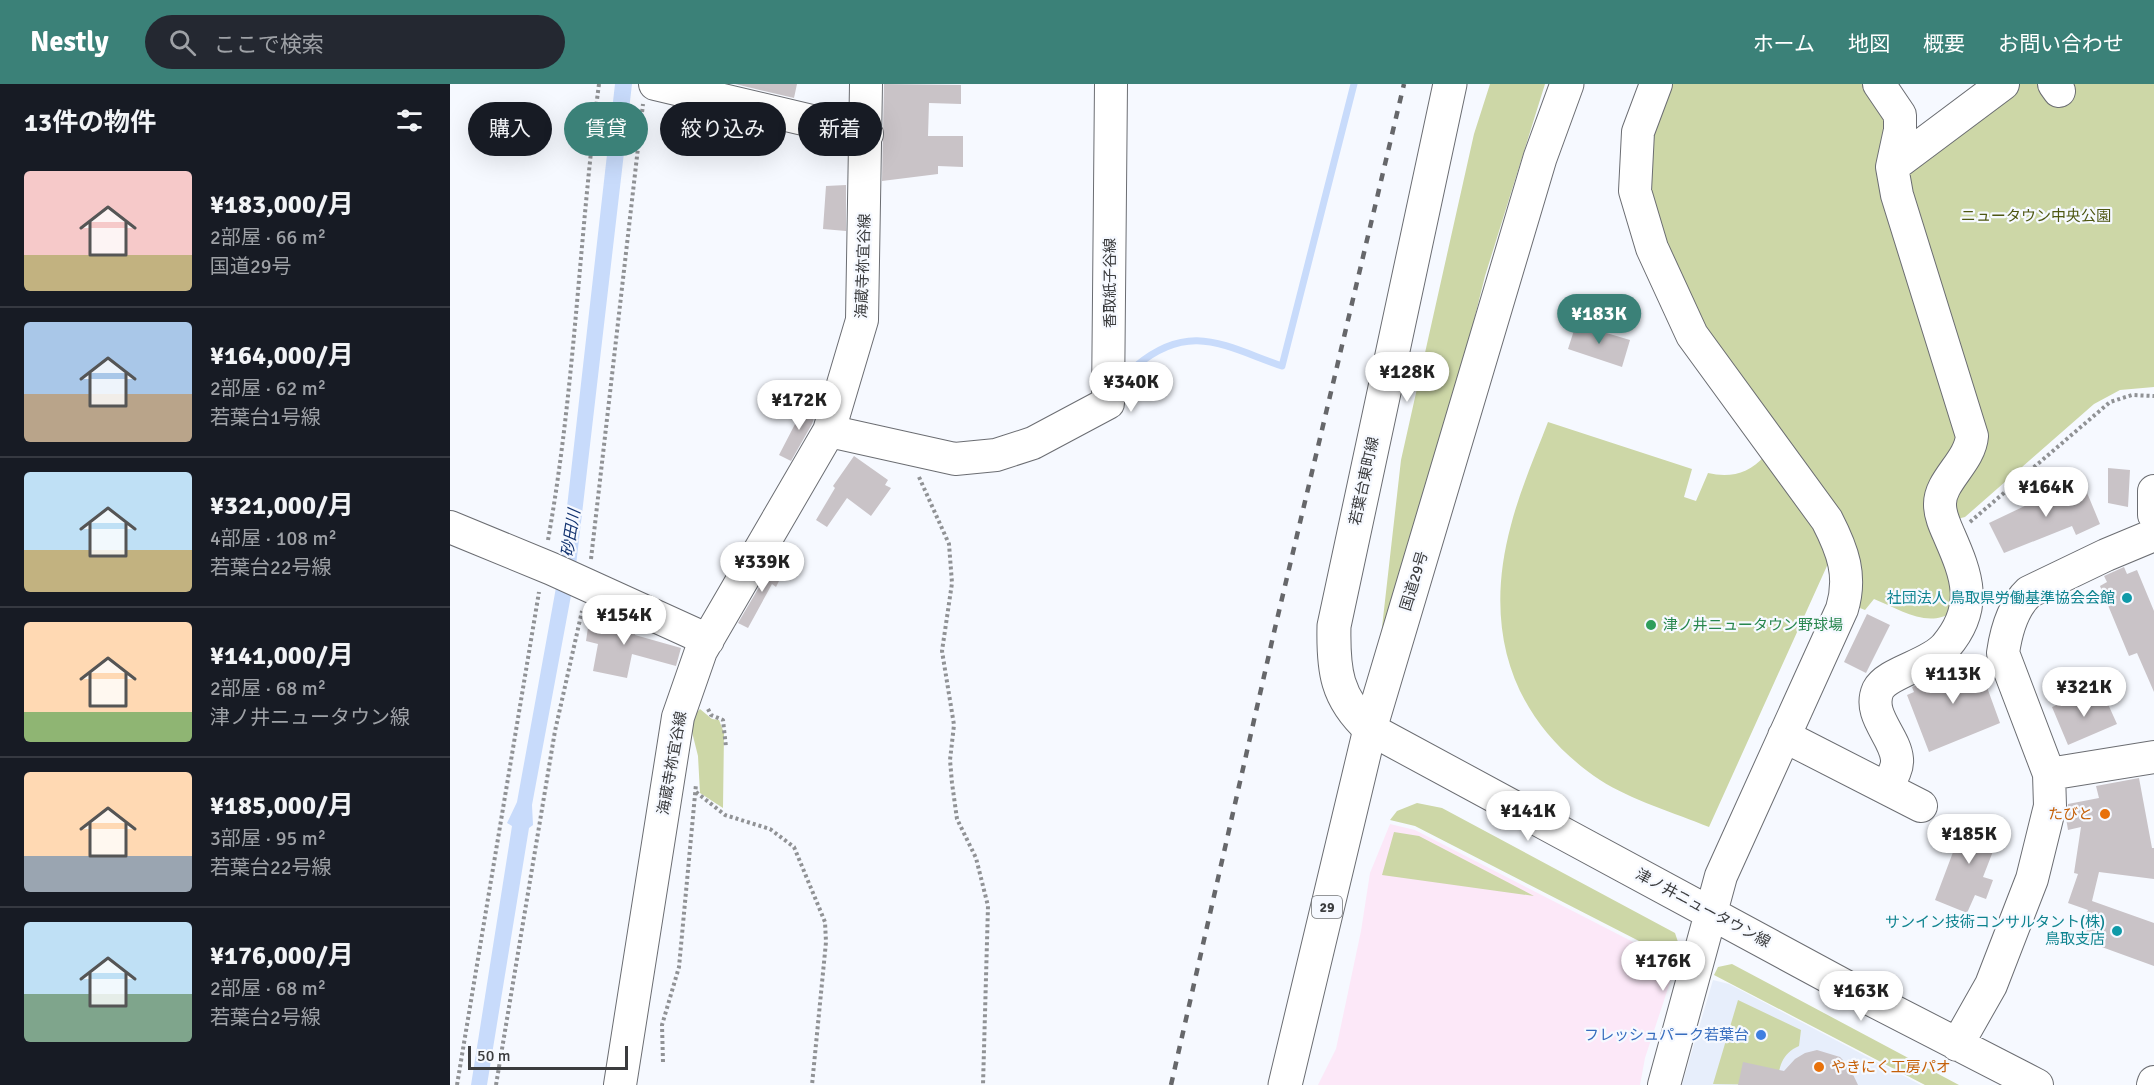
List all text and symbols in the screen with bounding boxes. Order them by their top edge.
search box [145,15,565,69]
text: Nestly [30,25,109,59]
icon: search [166,26,199,59]
text: ここで検索 [214,31,324,58]
text: ホーム [1753,31,1815,57]
text: 地図 [1848,31,1890,57]
text: 概要 [1923,31,1965,57]
text: お問い合わせ [1998,31,2124,57]
chip: 購入 [468,102,552,156]
chip: 賃貸 [564,102,648,156]
chip: 絞り込み [660,102,786,156]
chip: 新着 [798,102,882,156]
icon: filters [393,104,426,137]
text: 13件の物件 [24,107,156,139]
text: ¥183,000/月 [210,189,354,221]
icon: home [72,195,144,267]
park label: ニュータウン中央公園 [1961,207,2111,225]
street label: 海蔵寺祢宜谷線 [852,213,874,319]
text: 2部屋 · 66 m² [210,225,326,250]
street label: 香取紙子谷線 [1101,238,1119,328]
text: 国道29号 [210,254,292,279]
pin: ¥183K [1557,294,1641,345]
text: ¥183K [1571,301,1627,326]
text: ¥164,000/月 [210,340,354,372]
icon: home [72,346,144,418]
pin: ¥128K [1365,352,1449,403]
text: ¥128K [1379,359,1435,384]
pin: ¥340K [1089,362,1173,413]
text: ¥340K [1103,369,1159,394]
text: 2部屋 · 62 m² [210,376,326,401]
pin: ¥172K [757,380,841,431]
text: ¥172K [771,387,827,412]
text: 若葉台1号線 [210,405,321,430]
street label: 若葉台東町線 [1346,435,1382,527]
pin: ¥164K [2004,467,2088,518]
text: ¥164K [2018,474,2074,499]
text: ¥321,000/月 [210,490,354,522]
icon: home [72,496,144,568]
water label: 砂田川 [557,506,585,558]
text: 4部屋 · 108 m² [210,526,337,551]
pin: ¥339K [720,542,804,593]
text: ¥339K [734,549,790,574]
street label: 国道29号 [1396,549,1432,613]
text: 若葉台22号線 [210,555,332,580]
place label: 社団法人 鳥取県労働基準協会会館 [1887,589,2115,607]
marker: 社団法人 鳥取県労働基準協会会館 [2120,591,2134,605]
pin: ¥154K [582,595,666,646]
text: ¥154K [596,602,652,627]
place label: 津ノ井ニュータウン野球場 [1663,616,1843,634]
marker: 津ノ井ニュータウン野球場 [1644,618,1658,632]
text: ¥141,000/月 [210,640,354,672]
icon: home [72,646,144,718]
pin: ¥113K [1911,654,1995,705]
text: ¥113K [1925,661,1981,686]
pin: ¥321K [2042,667,2126,718]
text: ¥321K [2056,674,2112,699]
text: 2部屋 · 68 m² [210,676,326,701]
text: 津ノ井ニュータウン線 [210,705,410,730]
street label: 海蔵寺祢宜谷線 [654,710,690,816]
text: ¥185,000/月 [210,790,354,822]
pin: ¥141K [1486,791,1570,842]
icon: home [72,796,144,868]
text: ¥141K [1500,798,1556,823]
place label: たびと [2048,805,2093,823]
marker: たびと [2098,807,2112,821]
pin: ¥185K [1927,814,2011,865]
text: ¥185K [1941,821,1997,846]
text: 3部屋 · 95 m² [210,826,326,851]
text: 若葉台22号線 [210,855,332,880]
street label: 津ノ井ニュータウン線 [1633,865,1773,951]
road number: 29 [1312,896,1342,918]
place label: サンイン技術コンサルタント(株) 鳥取支店 [1885,913,2105,948]
marker: サンイン技術コンサルタント(株) 鳥取支店 [2110,924,2124,938]
text: ¥176,000/月 [210,940,354,972]
pin: ¥176K [1621,941,1705,992]
icon: home [72,946,144,1018]
text: ¥176K [1635,948,1691,973]
pin: ¥163K [1819,971,1903,1022]
text: 2部屋 · 68 m² [210,976,326,1001]
text: ¥163K [1833,978,1889,1003]
text: 若葉台2号線 [210,1005,321,1030]
place label: フレッシュパーク若葉台 [1584,1026,1749,1044]
marker: フレッシュパーク若葉台 [1754,1028,1768,1042]
scale bar [468,1043,628,1070]
text: 50 m [477,1046,511,1066]
place label: やきにく工房パオ [1831,1058,1951,1076]
marker: やきにく工房パオ [1812,1060,1826,1074]

